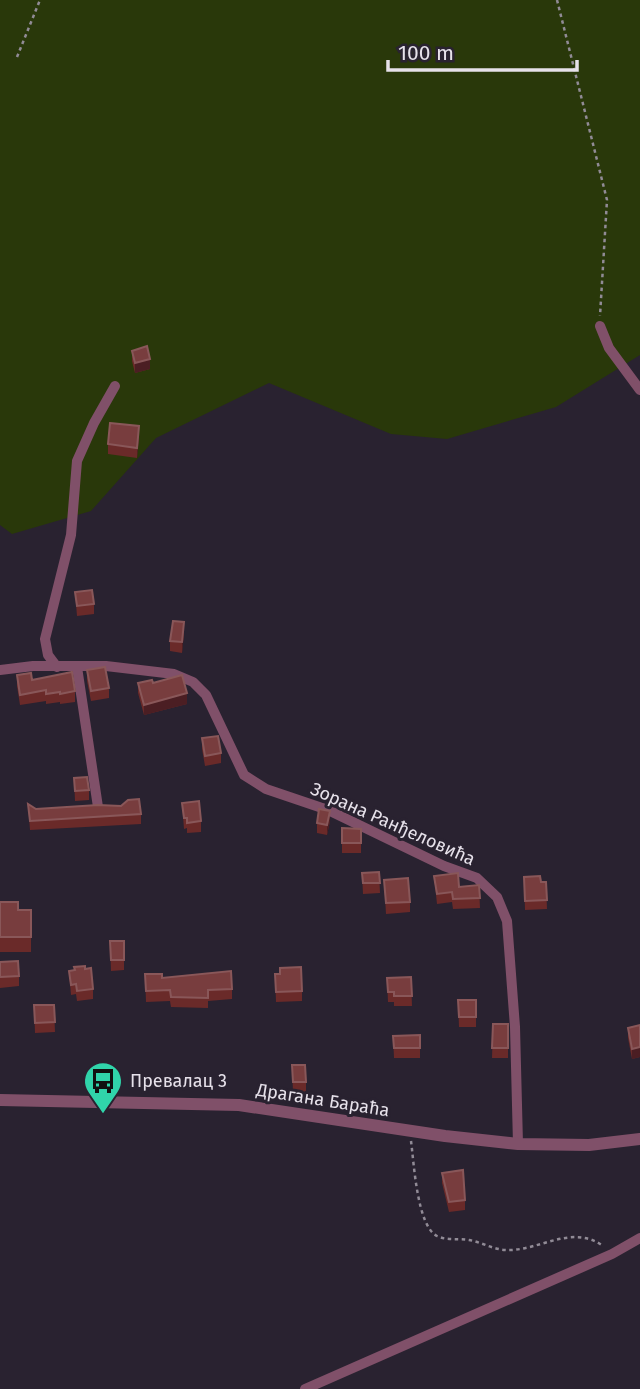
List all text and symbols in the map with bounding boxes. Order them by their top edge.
scale bar [388,28,577,72]
text: 100 m [398,40,454,66]
street label: Зорана Ранђеловића [307,778,479,870]
bus stop icon: Превалац 3 [82,1060,124,1115]
place label: Превалац 3 [130,1070,227,1092]
street label: Драгана Бараћа [254,1078,391,1121]

